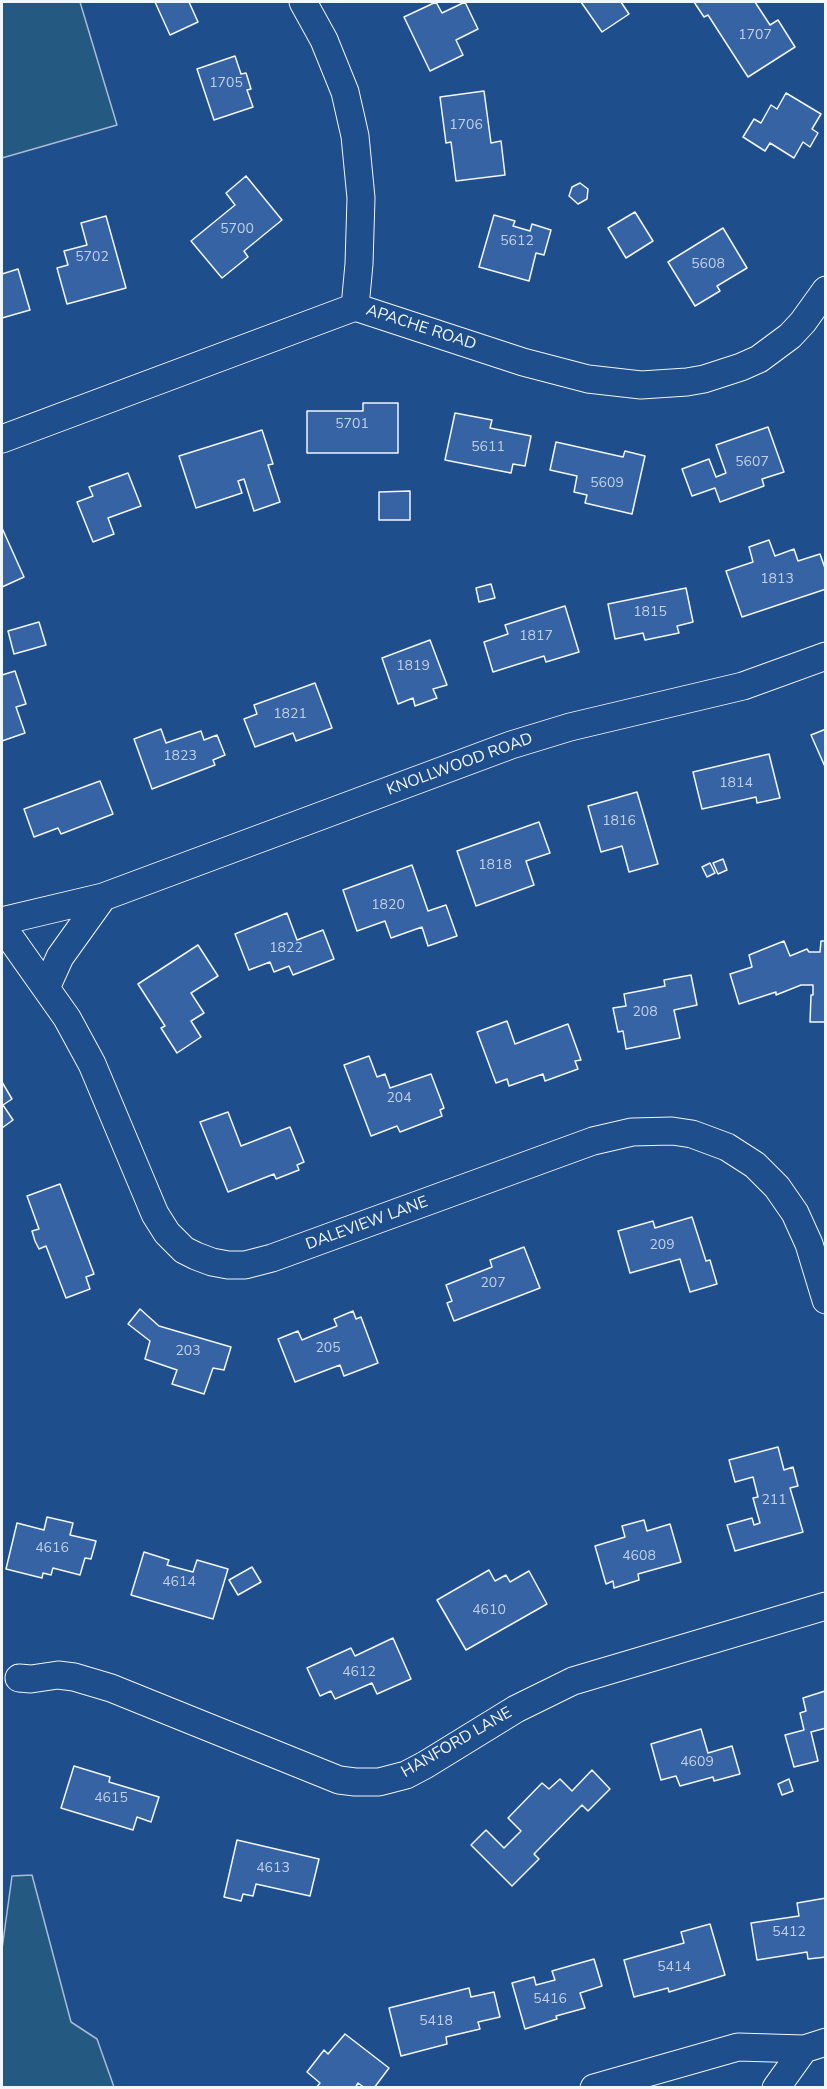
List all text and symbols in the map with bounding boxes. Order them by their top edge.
house number: 1707 [738,28,772,44]
house number: 1705 [209,76,243,92]
house number: 1706 [449,118,483,134]
house number: 5700 [220,222,254,238]
house number: 5612 [500,234,534,250]
house number: 5702 [75,250,109,266]
house number: 5608 [691,257,725,273]
street label: APACHE ROAD [363,301,479,355]
house number: 5701 [335,417,369,433]
house number: 5611 [471,440,505,456]
house number: 5607 [735,455,769,471]
house number: 5609 [590,476,624,492]
house number: 1813 [760,572,794,588]
house number: 1815 [633,605,667,621]
house number: 1817 [519,629,553,645]
house number: 1819 [396,659,430,675]
house number: 1821 [273,707,307,723]
street label: KNOLLWOOD ROAD [384,730,536,800]
house number: 1823 [163,749,197,765]
house number: 1814 [719,776,753,792]
house number: 1816 [602,814,636,830]
house number: 1818 [478,858,512,874]
house number: 1820 [371,898,405,914]
house number: 1822 [269,941,303,957]
house number: 208 [632,1005,658,1021]
house number: 204 [386,1091,412,1107]
street label: DALEVIEW LANE [303,1193,431,1255]
house number: 209 [649,1238,675,1254]
house number: 207 [480,1276,506,1292]
house number: 205 [315,1341,341,1357]
house number: 203 [175,1344,201,1360]
house number: 211 [761,1493,787,1509]
house number: 4616 [35,1541,69,1557]
house number: 4608 [622,1549,656,1565]
house number: 4614 [162,1575,196,1591]
house number: 4610 [472,1603,506,1619]
house number: 4612 [342,1665,376,1681]
street label: HANFORD LANE [398,1704,516,1782]
house number: 4609 [680,1755,714,1771]
house number: 4615 [94,1791,128,1807]
house number: 4613 [256,1861,290,1877]
house number: 5412 [772,1925,806,1941]
house number: 5414 [657,1960,691,1976]
house number: 5416 [533,1992,567,2008]
house number: 5418 [419,2014,453,2030]

